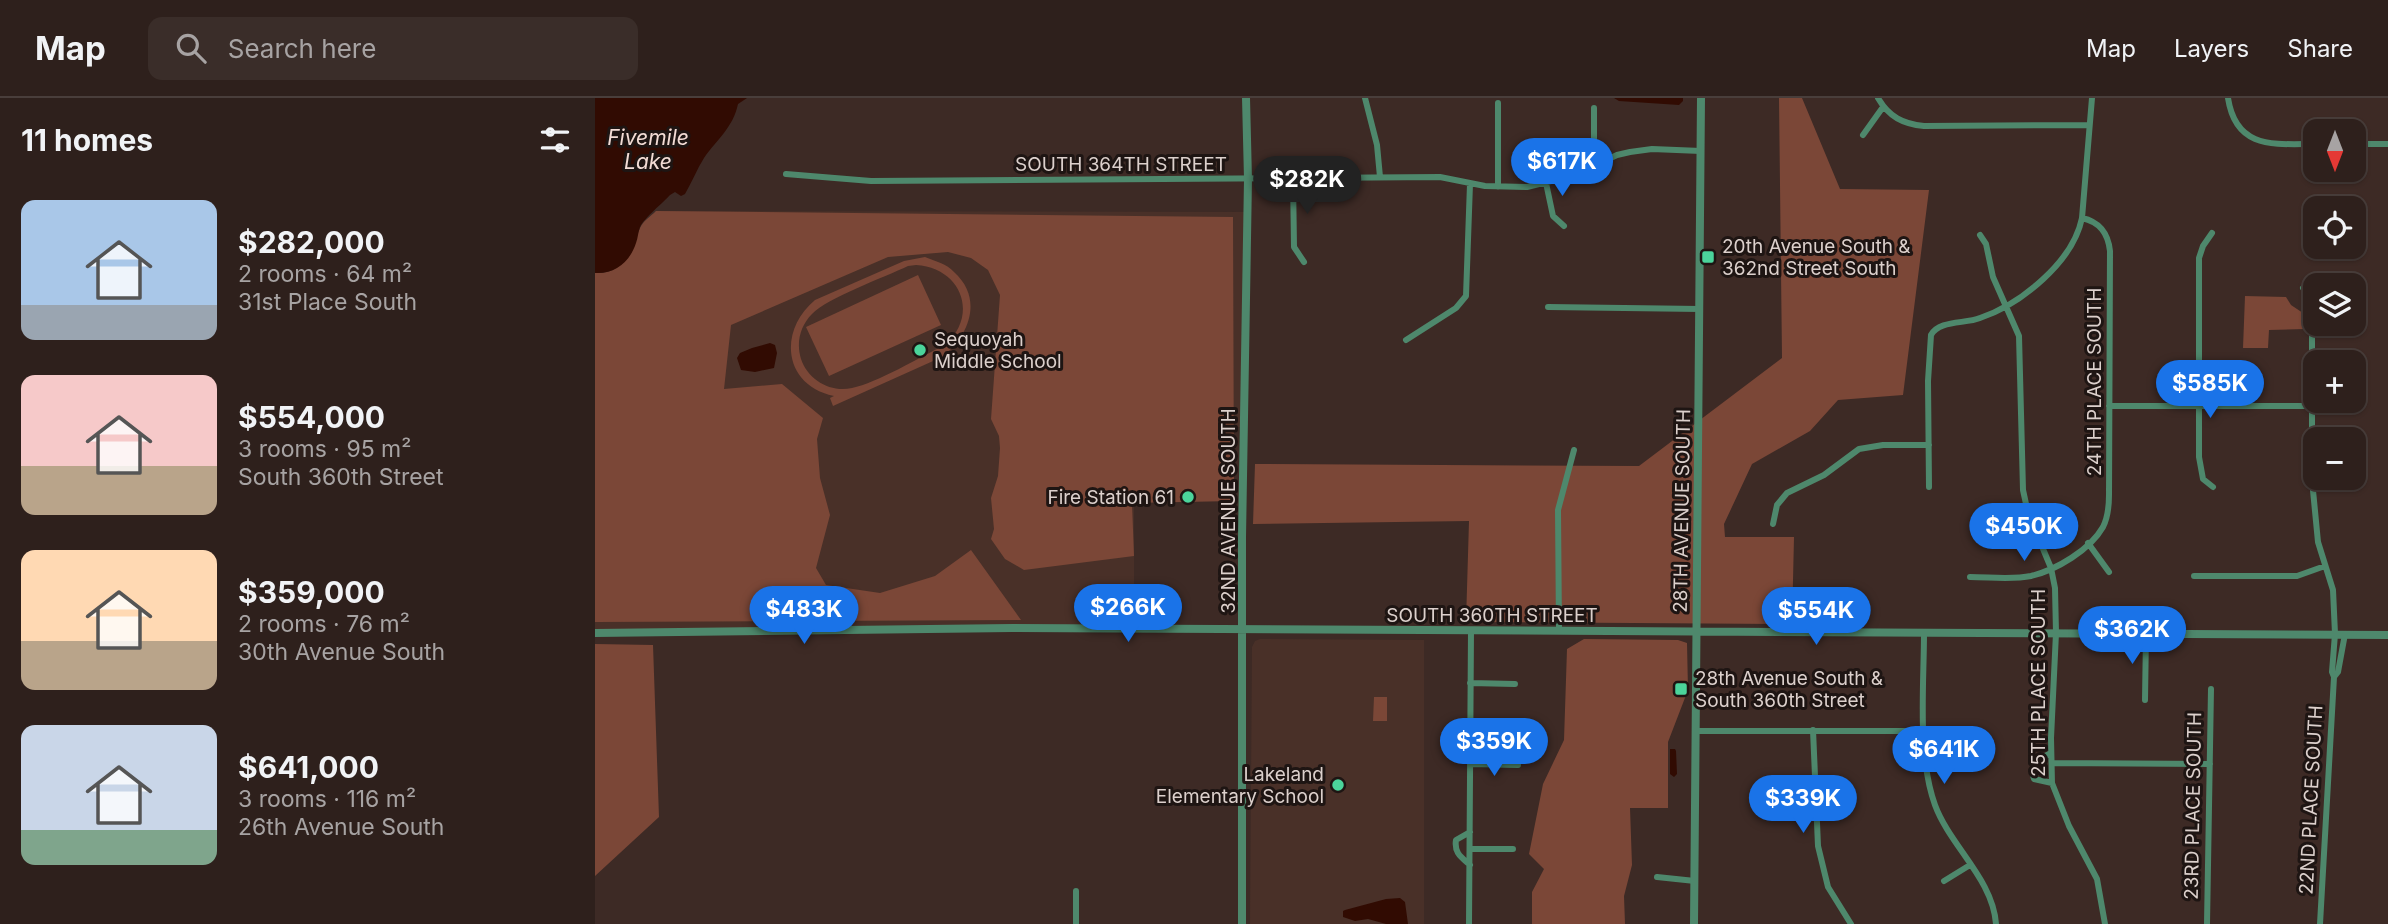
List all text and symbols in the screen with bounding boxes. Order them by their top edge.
search box [148,17,638,80]
text: Map [35,28,106,68]
icon: search [172,29,210,67]
text: Search here [228,33,376,64]
text: Map [2086,34,2136,63]
text: Layers [2174,34,2249,63]
text: Share [2287,34,2353,63]
north arrow [2303,119,2366,182]
map controls [2303,119,2366,490]
icon: filters [536,121,574,159]
text: 11 homes [21,122,153,158]
water label: Fivemile Lake [607,125,689,174]
pin: $617K [1513,139,1611,198]
text: $617K [1527,147,1597,175]
street label: SOUTH 364TH STREET [1015,153,1227,176]
pin: $282K [1258,156,1356,216]
text: $282K [1269,165,1345,193]
button: locate [2303,196,2366,259]
text: $282,000 [238,224,385,260]
icon: home [77,228,161,312]
place label: 20th Avenue South & 362nd Street South [1722,235,1911,280]
marker: 20th Avenue South & 362nd Street South [1700,249,1716,265]
text: 2 rooms · 64 m² [238,260,412,288]
button: layers [2303,273,2366,336]
text: 31st Place South [238,288,417,316]
street label: 24TH PLACE SOUTH [2083,288,2106,476]
place label: Sequoyah Middle School [934,328,1062,373]
marker: Sequoyah Middle School [912,342,928,358]
button: + [2303,350,2366,413]
pin: $585K [2161,360,2259,420]
text: $585K [2172,369,2248,397]
text: $554,000 [238,399,385,435]
icon: home [77,403,161,487]
street label: 32ND AVENUE SOUTH [1217,408,1240,614]
street label: 28TH AVENUE SOUTH [1669,409,1695,613]
button: − [2303,427,2366,490]
text: 3 rooms · 95 m² [238,435,411,463]
text: South 360th Street [238,463,444,491]
place label: Fire Station 61 [1047,486,1174,509]
marker: Fire Station 61 [1180,489,1196,505]
pin: $450K [1975,504,2073,563]
text: $450K [1985,512,2063,540]
text: $359,000 [238,574,385,610]
icon: home [77,578,161,662]
pin: $266K [1079,584,1177,644]
pin: $483K [755,587,853,646]
pin: $554K [1767,588,1865,647]
street label: 25TH PLACE SOUTH [2027,589,2050,777]
text: $266K [1090,593,1166,621]
text: $483K [766,595,842,623]
text: $554K [1778,596,1854,624]
street label: SOUTH 360TH STREET [1386,604,1598,627]
pin: $362K [2083,606,2181,666]
text: 2 rooms · 76 m² [238,610,410,638]
text: $362K [2094,615,2170,643]
text: 30th Avenue South [238,638,445,666]
place label: 28th Avenue South & South 360th Street [1695,667,1883,712]
marker: 28th Avenue South & South 360th Street [1673,681,1689,697]
street label: 22ND PLACE SOUTH [2295,705,2327,895]
street label: 23RD PLACE SOUTH [2180,712,2206,900]
pin: $359K [1445,718,1543,778]
pin: $641K [1895,726,1993,786]
text: $359K [1456,727,1532,755]
text: $641K [1908,735,1980,763]
text: $641,000 [238,749,379,785]
icon: home [77,753,161,837]
place label: Lakeland Elementary School [1156,763,1324,808]
pin: $339K [1754,776,1852,835]
marker: Lakeland Elementary School [1330,777,1346,793]
text: $339K [1765,784,1841,812]
text: 3 rooms · 116 m² [238,785,416,813]
text: 26th Avenue South [238,813,444,841]

